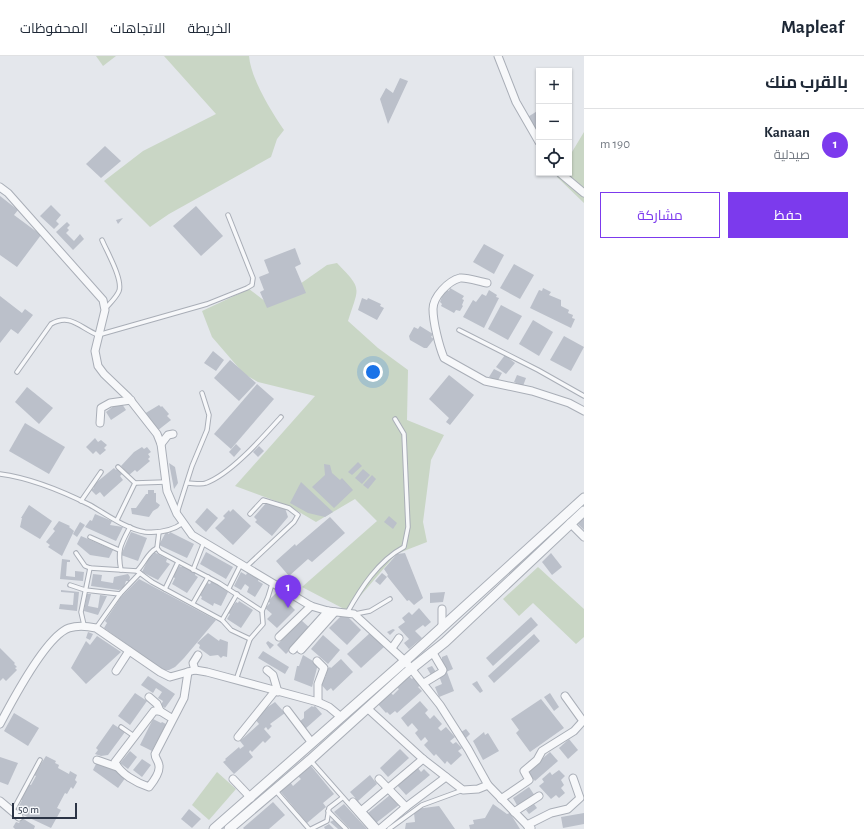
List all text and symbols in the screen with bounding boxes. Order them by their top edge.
text: Mapleaf [781,18,844,37]
text: المحفوظات [20,22,88,36]
text: الاتجاهات [110,22,166,36]
text: الخريطة [188,22,231,36]
map controls [536,68,572,176]
button: + [536,68,572,104]
text: بالقرب منك [765,74,848,91]
button: − [536,104,572,140]
text: Kanaan [764,125,810,140]
text: 190 m [600,138,630,151]
text: 1 [833,138,837,151]
button: locate [536,140,572,176]
text: صيدلية [774,149,810,162]
button: مشاركة [600,192,720,238]
button: حفظ [728,192,848,238]
your location [363,362,383,382]
pin: 1 [275,575,301,608]
scale bar [12,801,77,820]
text: 50 m [18,804,39,815]

